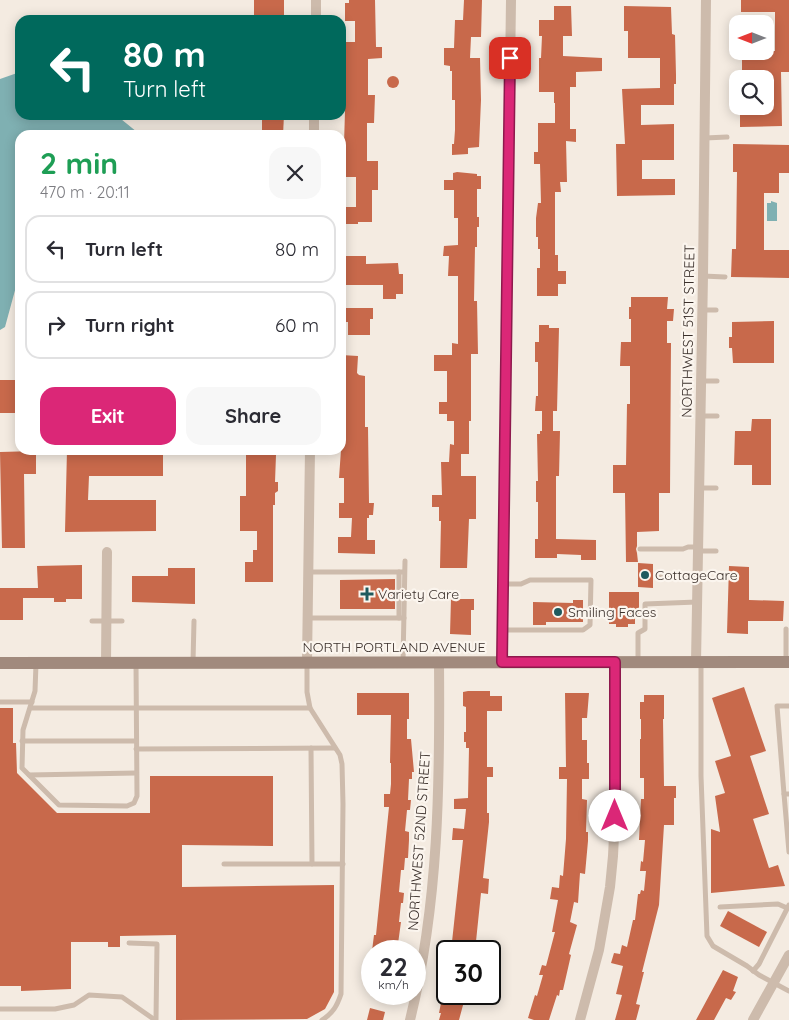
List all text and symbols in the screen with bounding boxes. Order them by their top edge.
north arrow [729,15,774,60]
map controls [729,15,774,115]
text: 80 m [123,32,206,76]
icon: left [40,35,105,100]
pin [489,37,531,79]
icon: arrive [496,44,524,72]
button: search [729,70,774,115]
text: Turn left [123,75,206,103]
text: 2 min [40,144,118,182]
button: close [269,147,321,199]
text: 470 m · 20:11 [40,182,130,202]
icon: left [42,235,70,263]
text: Turn left [85,237,163,261]
text: 80 m [275,237,319,261]
street label: NORTHWEST 51ST STREET [677,244,699,418]
icon: right [42,311,70,339]
text: Turn right [85,313,174,337]
text: 60 m [275,313,319,337]
button: Exit [40,387,176,445]
button: Share [186,387,321,445]
place label: CottageCare [655,566,738,584]
marker: CottageCare [639,569,651,581]
place label: Variety Care [378,585,459,603]
marker: Variety Care [360,587,374,601]
place label: Smiling Faces [568,603,656,621]
marker: Smiling Faces [552,606,564,618]
street label: NORTH PORTLAND AVENUE [303,638,485,656]
street label: NORTHWEST 52ND STREET [404,751,434,931]
position arrow [588,789,640,841]
speed limit sign: 30 [436,940,501,1005]
text: 22 [379,951,408,982]
text: km/h [378,977,409,992]

